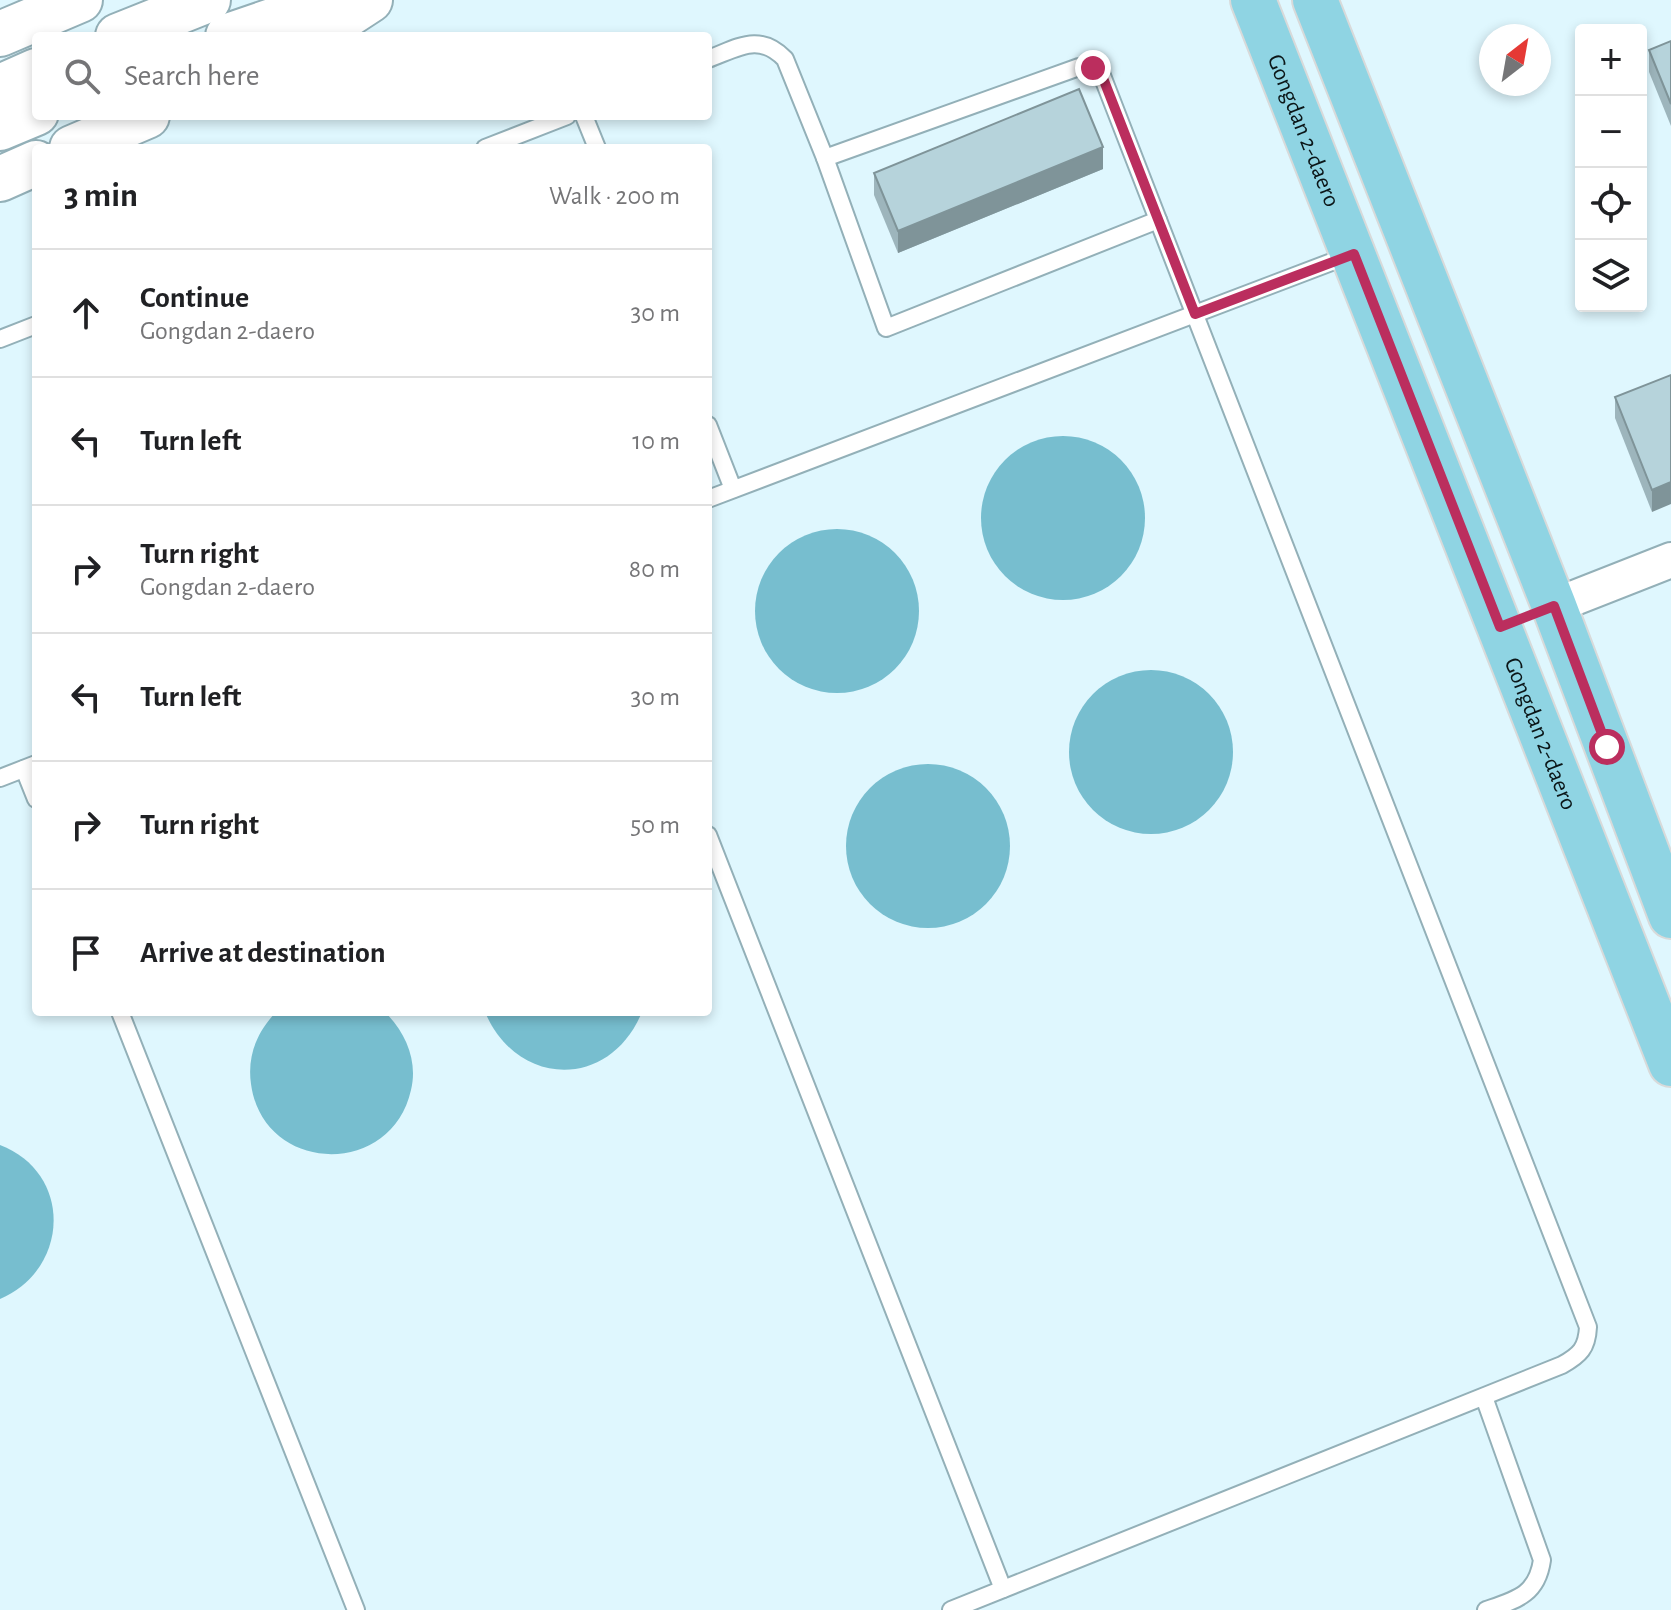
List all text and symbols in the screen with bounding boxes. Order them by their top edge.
north arrow [1479,24,1551,96]
map controls [1575,24,1647,312]
button: + [1575,24,1647,96]
search box [32,32,712,120]
route end [1075,50,1111,86]
street label: Gongdan 2-daero [1263,51,1344,210]
icon: search [60,54,104,98]
text: Search here [124,61,260,91]
button: − [1575,96,1647,168]
button: locate [1575,168,1647,240]
text: 3 min [64,179,138,213]
text: Walk · 200 m [549,183,680,209]
button: layers [1575,240,1647,312]
text: Continue [140,283,249,313]
icon: ahead [64,291,108,335]
text: 30 m [630,300,680,326]
text: Gongdan 2-daero [140,318,315,344]
icon: left [64,419,108,463]
text: Turn left [140,426,241,456]
text: 10 m [632,428,680,454]
text: Turn right [140,539,259,569]
icon: right [64,547,108,591]
text: 80 m [629,556,680,582]
text: Gongdan 2-daero [140,574,315,600]
street label: Gongdan 2-daero [1499,654,1581,813]
icon: left [64,675,108,719]
text: Turn left [140,682,241,712]
text: 30 m [630,684,680,710]
route start [1589,729,1625,765]
icon: right [64,803,108,847]
text: Turn right [140,810,259,840]
text: 50 m [630,812,680,838]
icon: arrive [64,931,108,975]
text: Arrive at destination [140,938,386,968]

